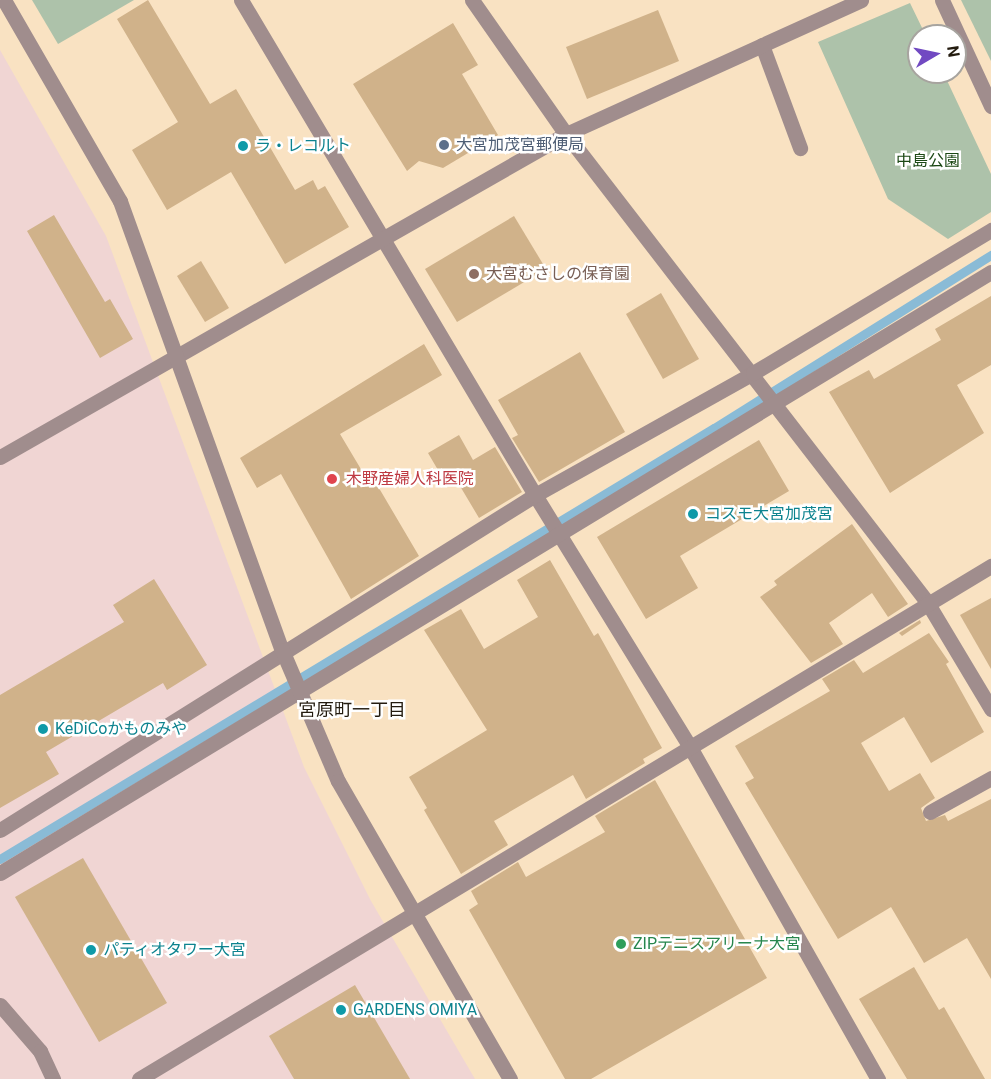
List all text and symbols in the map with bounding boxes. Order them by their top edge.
north arrow [907,24,967,84]
text: N [943,44,964,58]
place label: 大宮加茂宮郵便局 [456,135,584,155]
place label: ラ・レコルト [255,136,351,156]
marker: 大宮加茂宮郵便局 [437,138,451,152]
marker: ラ・レコルト [236,139,250,153]
park label: 中島公園 [896,151,960,171]
place label: 大宮むさしの保育園 [486,264,630,284]
marker: 大宮むさしの保育園 [467,267,481,281]
place label: 木野産婦人科医院 [346,469,474,489]
marker: 木野産婦人科医院 [323,470,341,488]
place label: コスモ大宮加茂宮 [705,504,833,524]
marker: コスモ大宮加茂宮 [686,507,700,521]
district label: 宮原町一丁目 [298,699,406,721]
place label: KeDiCoかものみや [55,719,187,739]
marker: KeDiCoかものみや [36,722,50,736]
place label: ZIPテニスアリーナ大宮 [633,934,801,954]
marker: ZIPテニスアリーナ大宮 [614,937,628,951]
place label: パティオタワー大宮 [103,940,247,960]
marker: パティオタワー大宮 [84,943,98,957]
place label: GARDENS OMIYA [353,1000,477,1020]
marker: GARDENS OMIYA [334,1003,348,1017]

